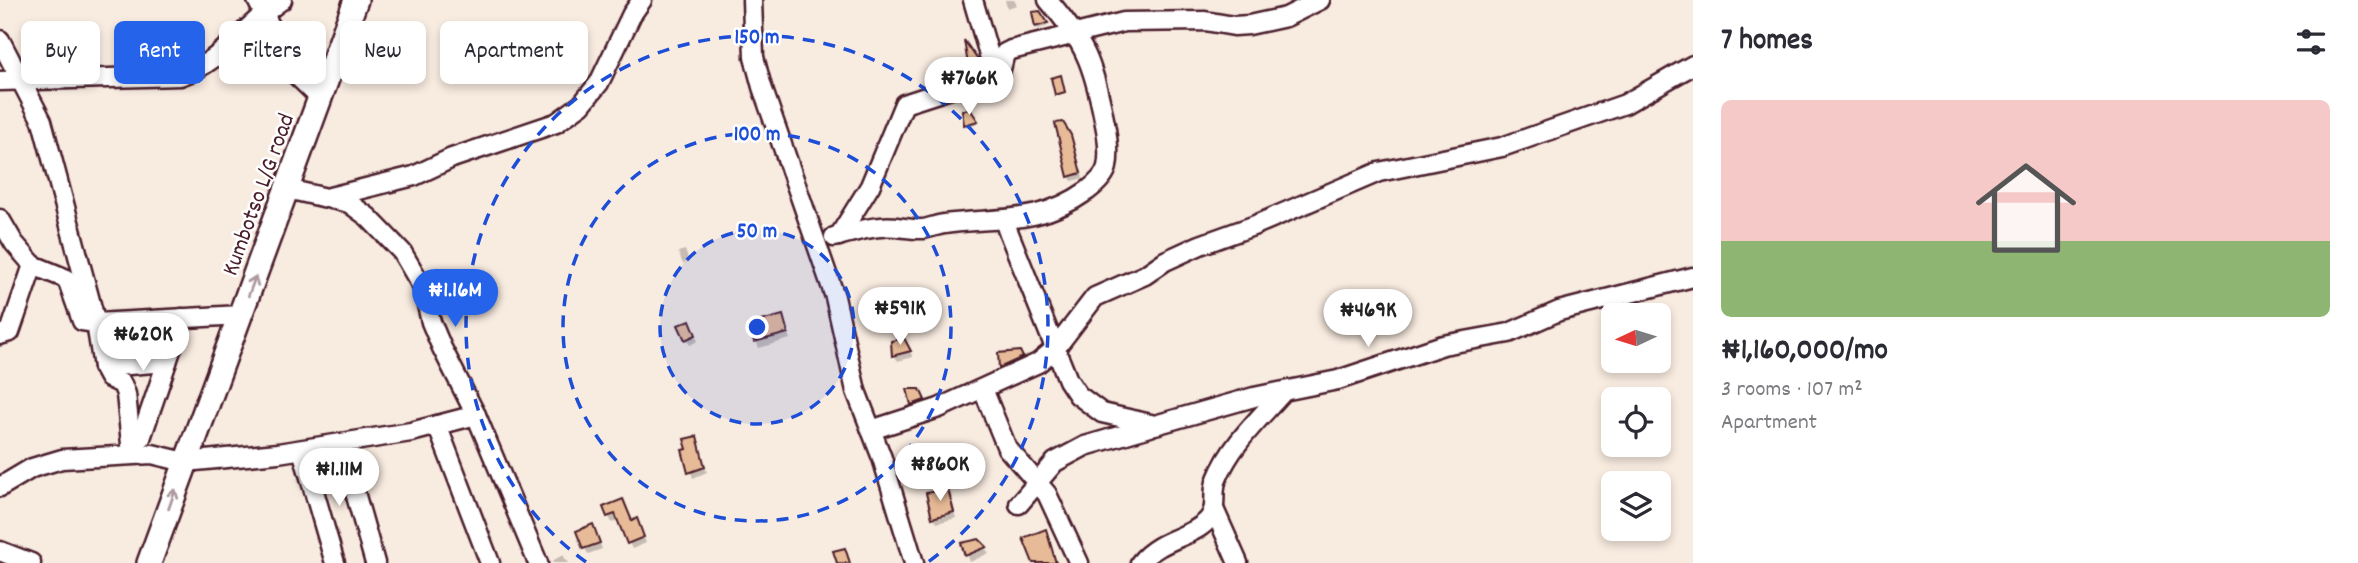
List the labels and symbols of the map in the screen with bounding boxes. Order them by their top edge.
text: 150 m [734,24,780,54]
pin: ₦766K [920,58,1018,117]
street label: Kumbotso L/G road [215,109,305,281]
text: 100 m [734,121,780,151]
text: 50 m [737,218,777,248]
pin: ₦1.16M [398,270,512,329]
one-way arrow [246,275,259,297]
pin: ₦591K [851,288,949,347]
pin: ₦469K [1319,290,1417,349]
north arrow [1601,303,1671,373]
pin: ₦620K [94,314,192,373]
centre of rings [745,315,769,339]
pin: ₦860K [891,444,989,503]
pin: ₦1.11M [282,448,396,508]
one-way arrow [167,488,179,510]

